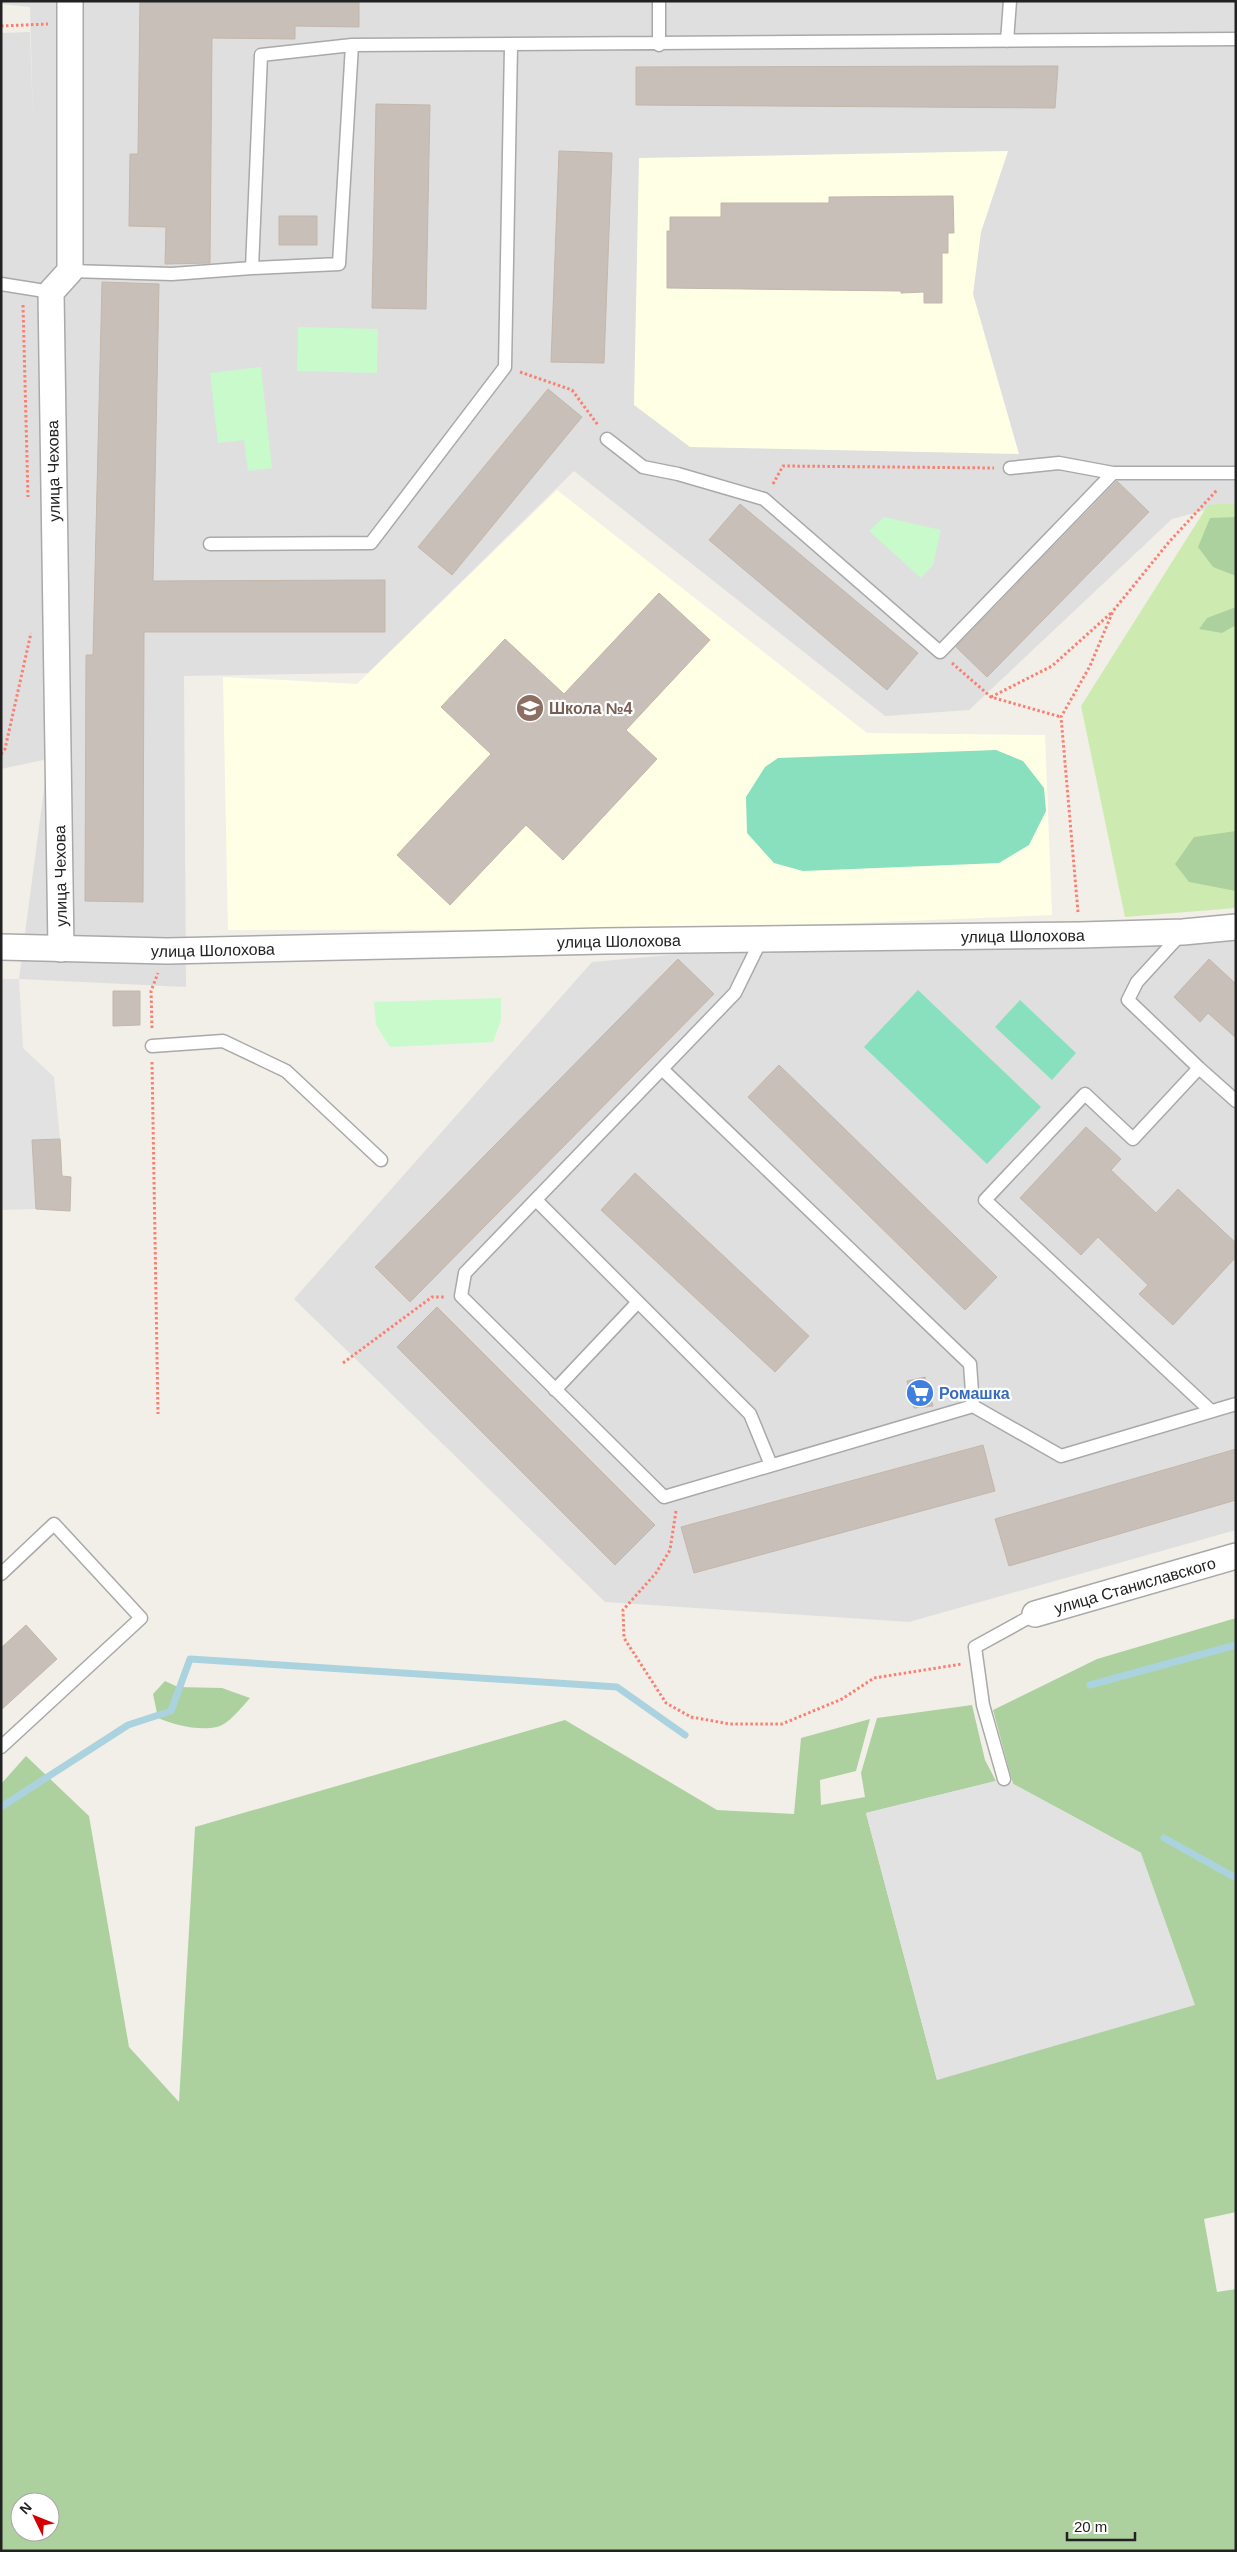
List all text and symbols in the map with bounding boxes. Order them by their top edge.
street label: улица Чехова [44,420,63,522]
school or university icon: Школа №4 [515,693,545,723]
place label: Школа №4 [549,700,633,717]
street label: улица Чехова [51,825,70,927]
street label: улица Шолохова [961,927,1085,945]
street label: улица Шолохова [557,932,681,951]
street label: улица Шолохова [151,941,275,960]
supermarket icon: Ромашка [905,1378,935,1408]
place label: Ромашка [939,1385,1010,1402]
street label: улица Станиславского [1053,1554,1218,1617]
north arrow [10,2492,60,2542]
text: N [16,2499,35,2517]
scale bar [1067,2510,1134,2542]
text: 20 m [1074,2518,1107,2535]

